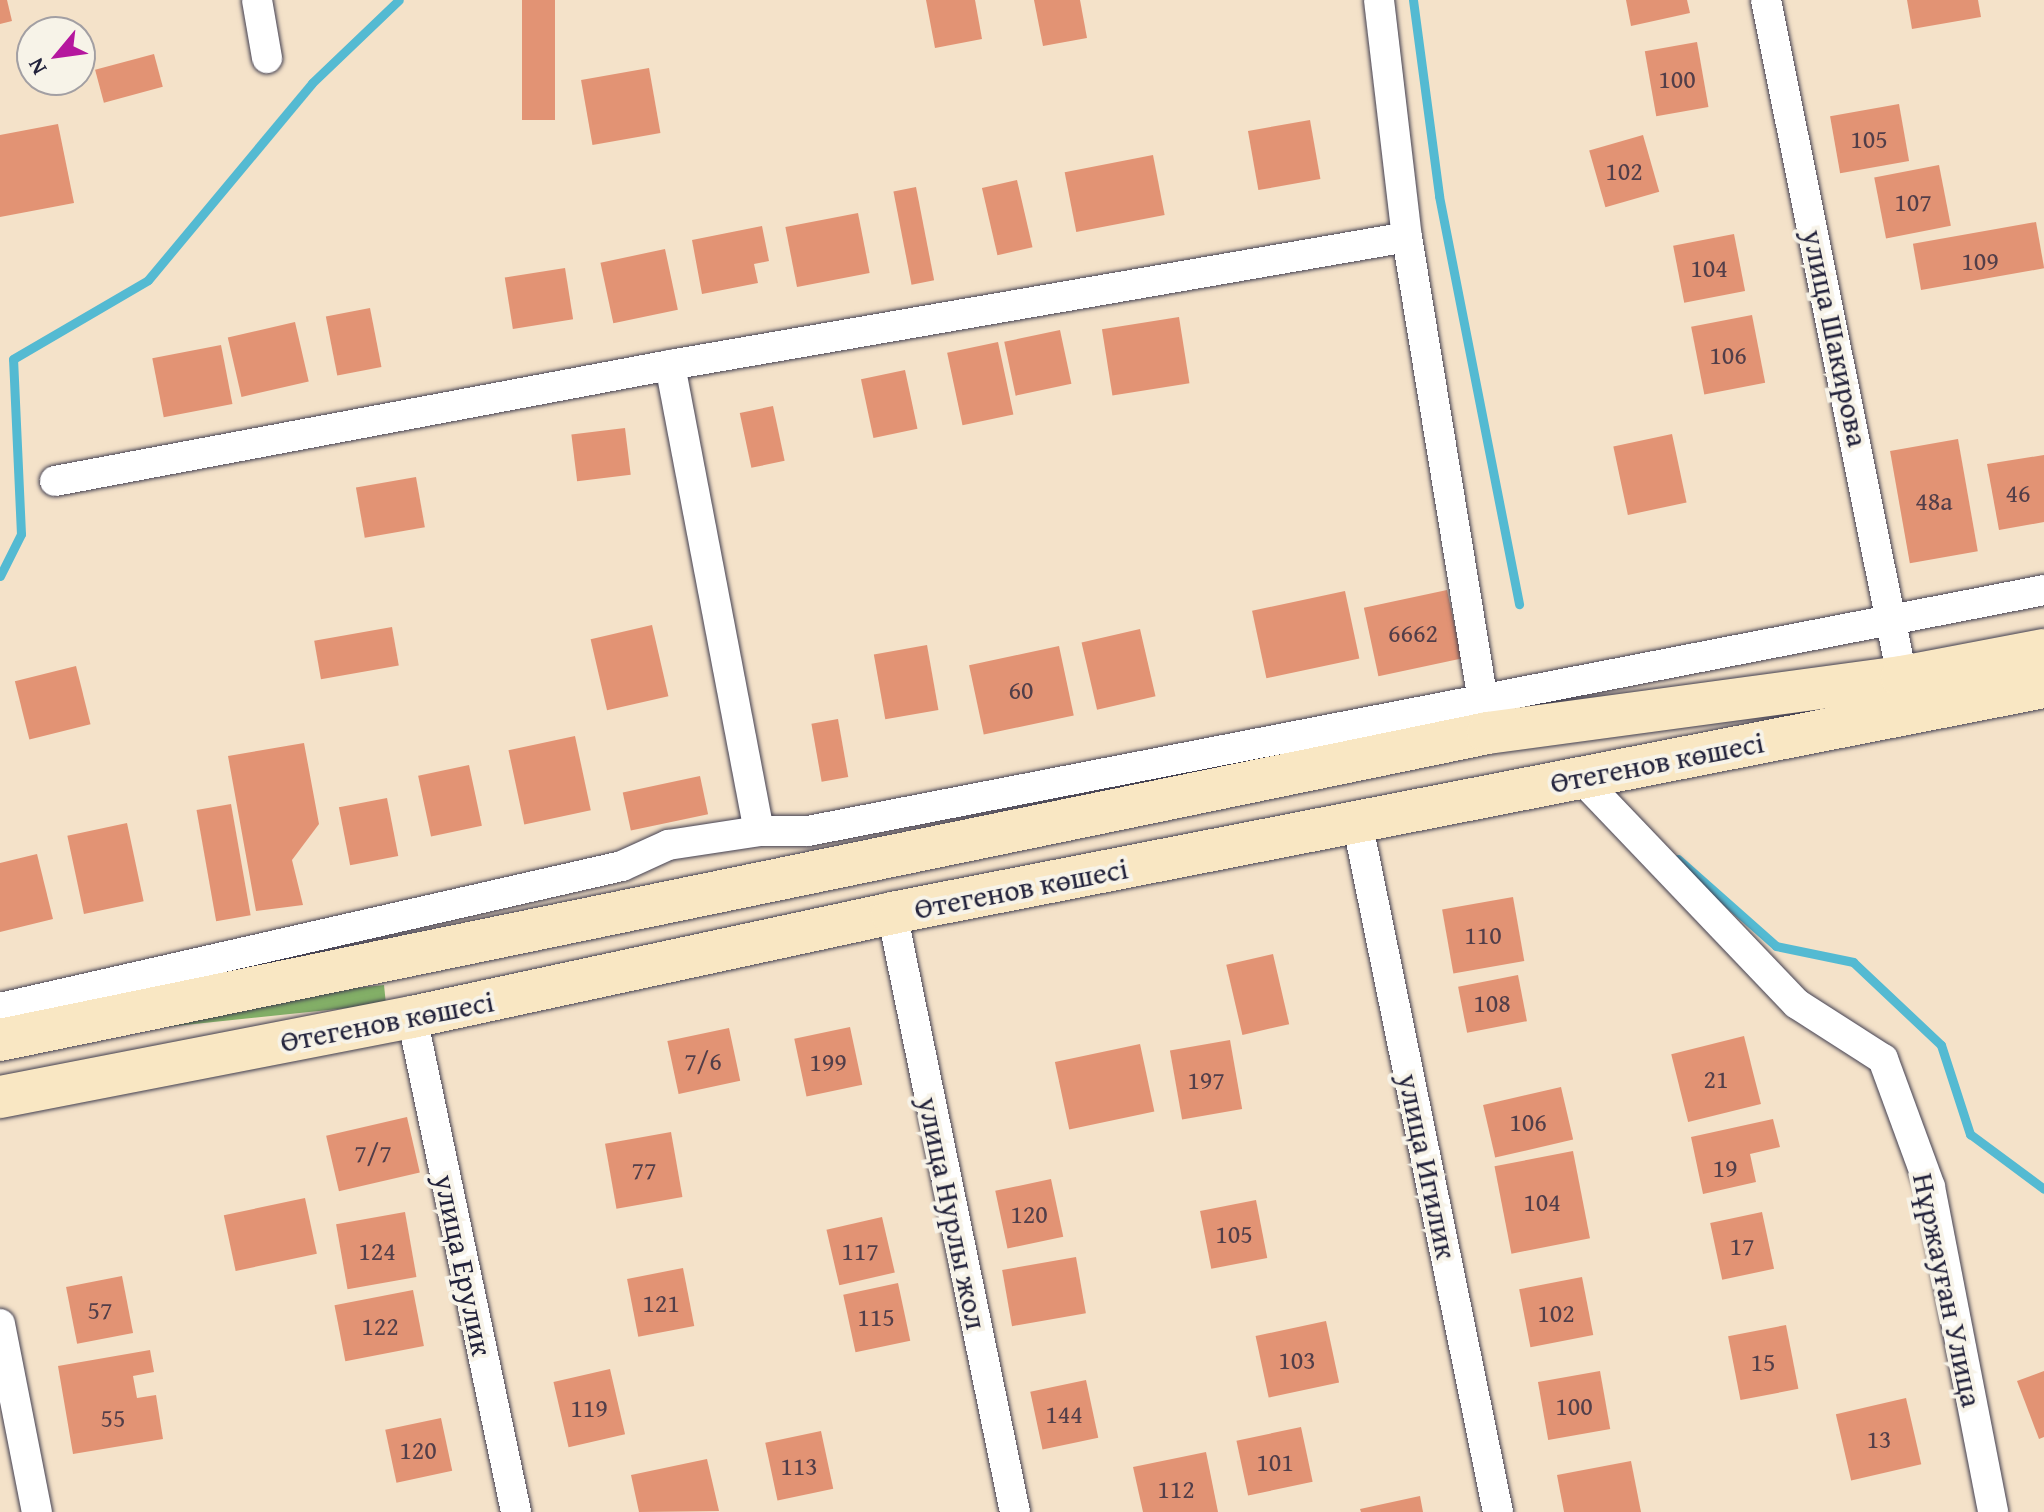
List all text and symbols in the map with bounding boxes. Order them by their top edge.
north arrow [16,16,96,96]
text: N [19,52,54,81]
house number: 100 [1658,63,1696,95]
house number: 105 [1850,123,1888,155]
house number: 102 [1605,155,1643,187]
house number: 107 [1894,186,1932,218]
street label: улица Шакирова [1795,226,1877,450]
house number: 109 [1961,245,1999,277]
house number: 104 [1690,252,1728,284]
house number: 106 [1709,339,1747,371]
house number: 46 [2005,477,2031,509]
house number: 48а [1915,485,1953,517]
house number: 6662 [1388,617,1438,649]
house number: 60 [1008,674,1034,706]
street label: Өтегенов көшесі [1547,724,1767,800]
street label: Өтегенов көшесі [911,850,1131,926]
house number: 110 [1464,919,1502,951]
street label: Өтегенов көшесі [277,983,497,1059]
house number: 108 [1473,987,1511,1019]
house number: 7/6 [684,1045,722,1077]
house number: 199 [809,1046,847,1078]
house number: 21 [1703,1063,1729,1095]
house number: 197 [1187,1064,1225,1096]
street label: улица Игилик [1391,1070,1465,1262]
street label: улица Нурлы жол [911,1093,995,1333]
house number: 106 [1509,1106,1547,1138]
house number: 7/7 [354,1137,392,1169]
house number: 19 [1712,1152,1738,1184]
house number: 77 [631,1154,657,1186]
street label: Нұржауған Улица [1906,1170,1990,1410]
street label: улица Ерулик [427,1171,501,1359]
house number: 104 [1523,1186,1561,1218]
house number: 120 [1010,1198,1048,1230]
house number: 105 [1215,1218,1253,1250]
house number: 17 [1729,1230,1755,1262]
house number: 124 [358,1235,396,1267]
house number: 117 [841,1235,879,1267]
house number: 121 [642,1287,680,1319]
house number: 57 [87,1294,113,1326]
house number: 102 [1537,1297,1575,1329]
house number: 115 [857,1301,895,1333]
house number: 122 [361,1310,399,1342]
house number: 103 [1278,1344,1316,1376]
house number: 15 [1750,1346,1776,1378]
house number: 100 [1555,1390,1593,1422]
house number: 119 [570,1392,608,1424]
house number: 144 [1045,1398,1083,1430]
house number: 55 [100,1402,126,1434]
house number: 13 [1866,1423,1892,1455]
house number: 120 [399,1434,437,1466]
house number: 101 [1256,1446,1294,1478]
house number: 113 [780,1450,818,1482]
house number: 112 [1157,1473,1195,1505]

